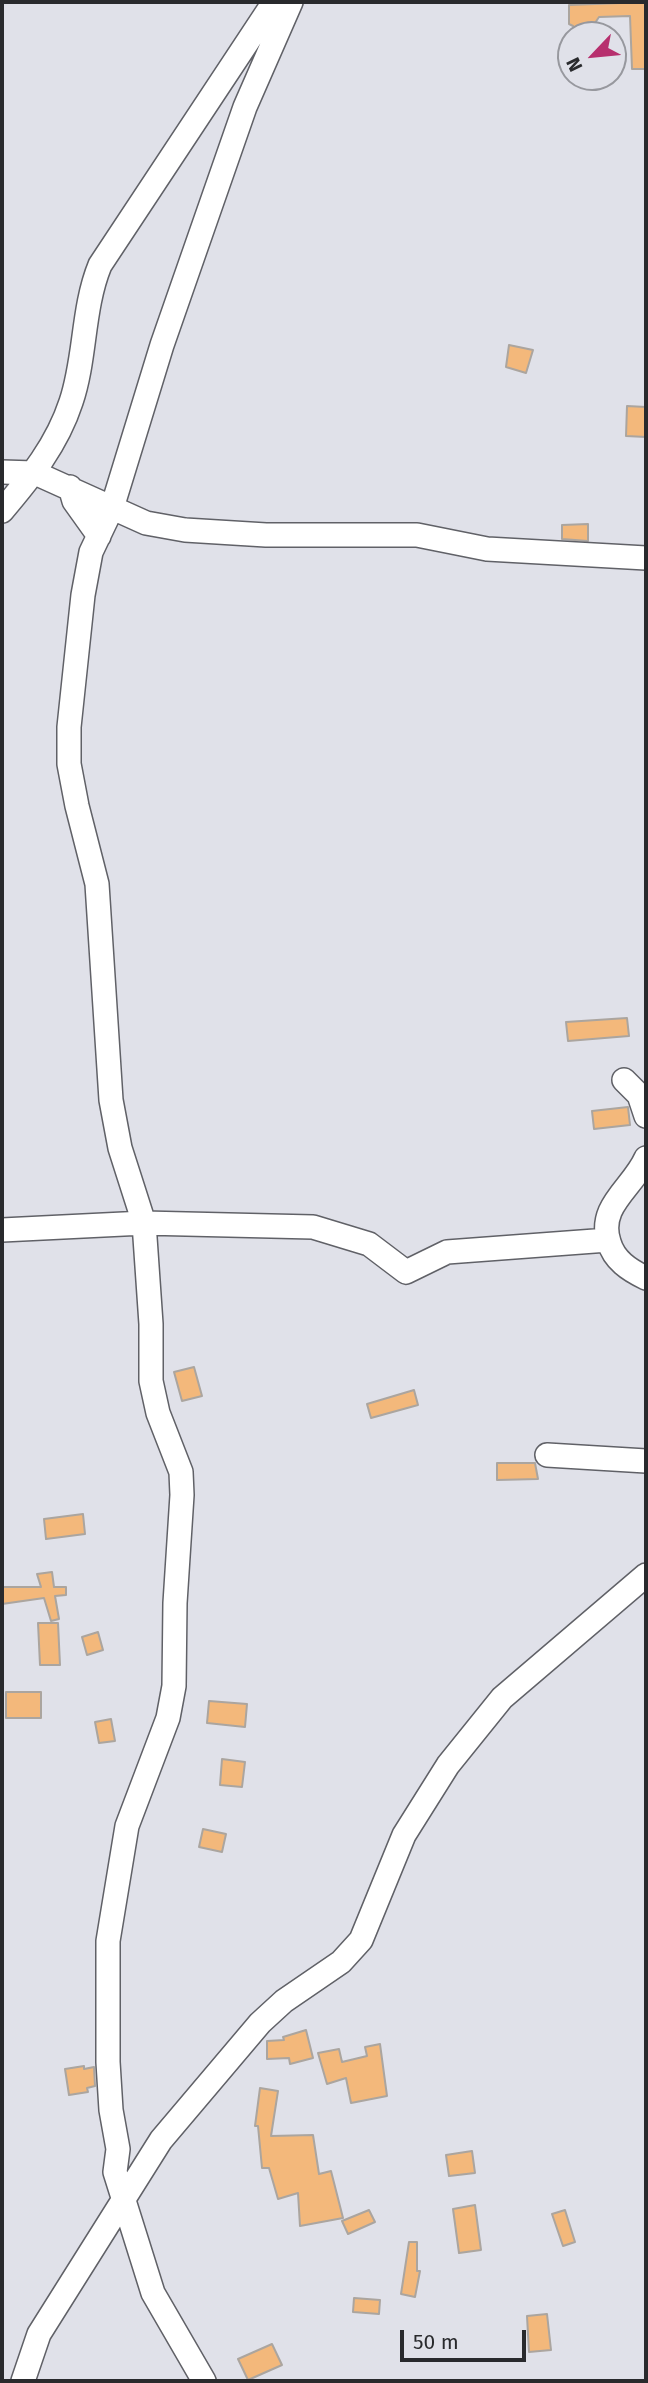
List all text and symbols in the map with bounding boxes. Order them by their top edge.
north arrow [557,21,627,91]
text: N [561,54,588,75]
scale bar [403,2316,529,2360]
text: 50 m [413,2329,459,2355]

